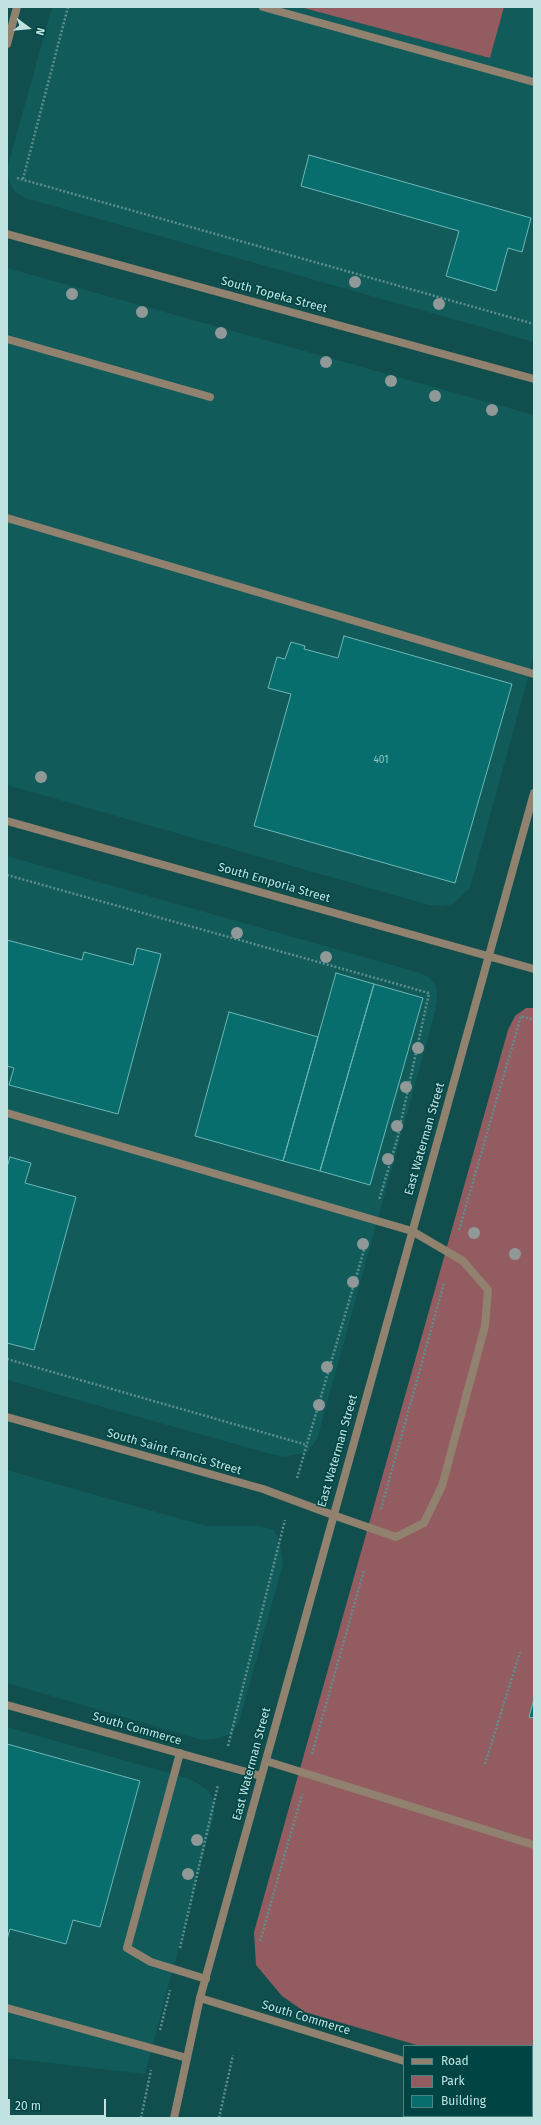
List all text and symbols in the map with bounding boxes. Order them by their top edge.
north arrow [8,8,48,48]
text: N [33,26,47,37]
street label: South Topeka Street [219,274,329,316]
house number: 401 [374,754,388,766]
street label: South Emporia Street [216,860,332,906]
street label: East Waterman Street [402,1081,448,1197]
street label: East Waterman Street [315,1393,361,1509]
street label: South Saint Francis Street [105,1426,243,1478]
street label: East Waterman Street [230,1706,274,1822]
street label: South Commerce [91,1709,183,1749]
street label: South Commerce [260,1998,352,2038]
legend [403,2045,533,2117]
text: Road [441,2054,469,2068]
text: Park [441,2074,465,2088]
scale bar [10,2091,108,2117]
text: Building [441,2094,486,2108]
text: 20 m [15,2099,41,2113]

